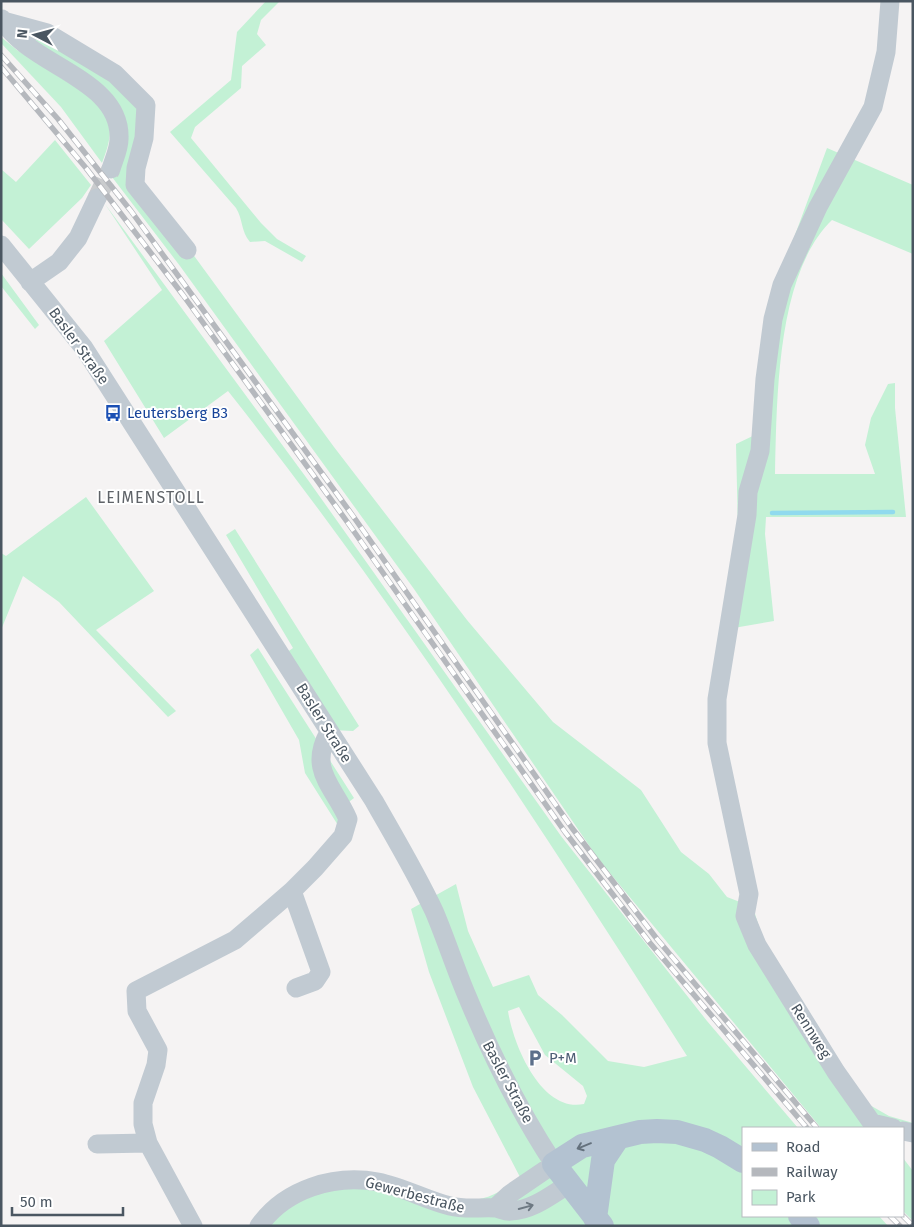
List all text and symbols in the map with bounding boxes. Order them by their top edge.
north arrow [10,10,60,60]
text: N [14,28,32,39]
street label: Basler Straße [45,304,113,388]
bus stop icon: Leutersberg B3 [103,403,123,423]
place label: Leutersberg B3 [127,404,228,422]
district label: LEIMENSTOLL [97,488,205,507]
street label: Basler Straße [292,680,356,766]
street label: Rennweg [787,1000,835,1062]
street label: Basler Straße [479,1038,537,1126]
parking icon: P+M [525,1048,545,1068]
place label: P+M [549,1049,577,1067]
legend [742,1127,904,1217]
text: Road [786,1138,821,1156]
one-way arrow [577,1142,592,1152]
text: Railway [786,1163,838,1181]
street label: Gewerbestraße [363,1173,467,1217]
scale bar [12,1184,124,1216]
text: Park [786,1188,816,1206]
text: 50 m [20,1193,53,1211]
one-way arrow [517,1202,533,1212]

